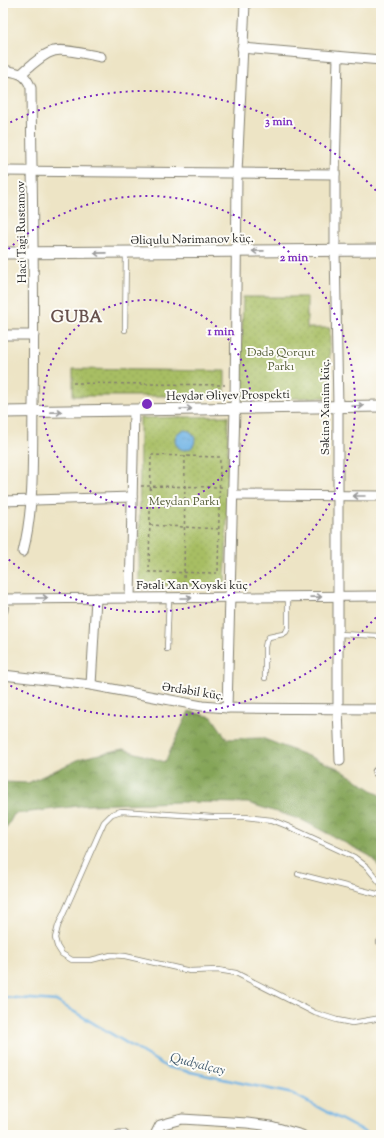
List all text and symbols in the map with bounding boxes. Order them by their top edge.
text: 3 min [265,113,294,131]
street label: Haci Tagi Rustamov [12,180,32,283]
street label: Əliqulu Nərimanov küç. [130,230,254,250]
one-way arrow [252,247,265,255]
one-way arrow [94,249,107,256]
text: 2 min [280,249,309,267]
district label: GUBA [51,307,103,330]
text: 1 min [206,323,235,341]
park label: Dədə Qorqut Parkı [247,344,315,376]
street label: Səkinə Xanim küç. [317,359,335,455]
street label: Heydər Əliyev Prospekti [166,386,291,406]
centre of rings [140,397,154,411]
one-way arrow [351,403,364,410]
one-way arrow [179,405,192,413]
one-way arrow [49,408,62,415]
one-way arrow [353,492,366,500]
park label: Meydan Parkı [149,493,220,511]
street label: Fətəli Xan Xoyski küç [136,577,248,595]
one-way arrow [309,593,322,601]
one-way arrow [35,594,48,602]
one-way arrow [179,594,192,602]
street label: Ərdəbil küç. [161,678,225,706]
water label: Qudyalçay [168,1049,227,1080]

